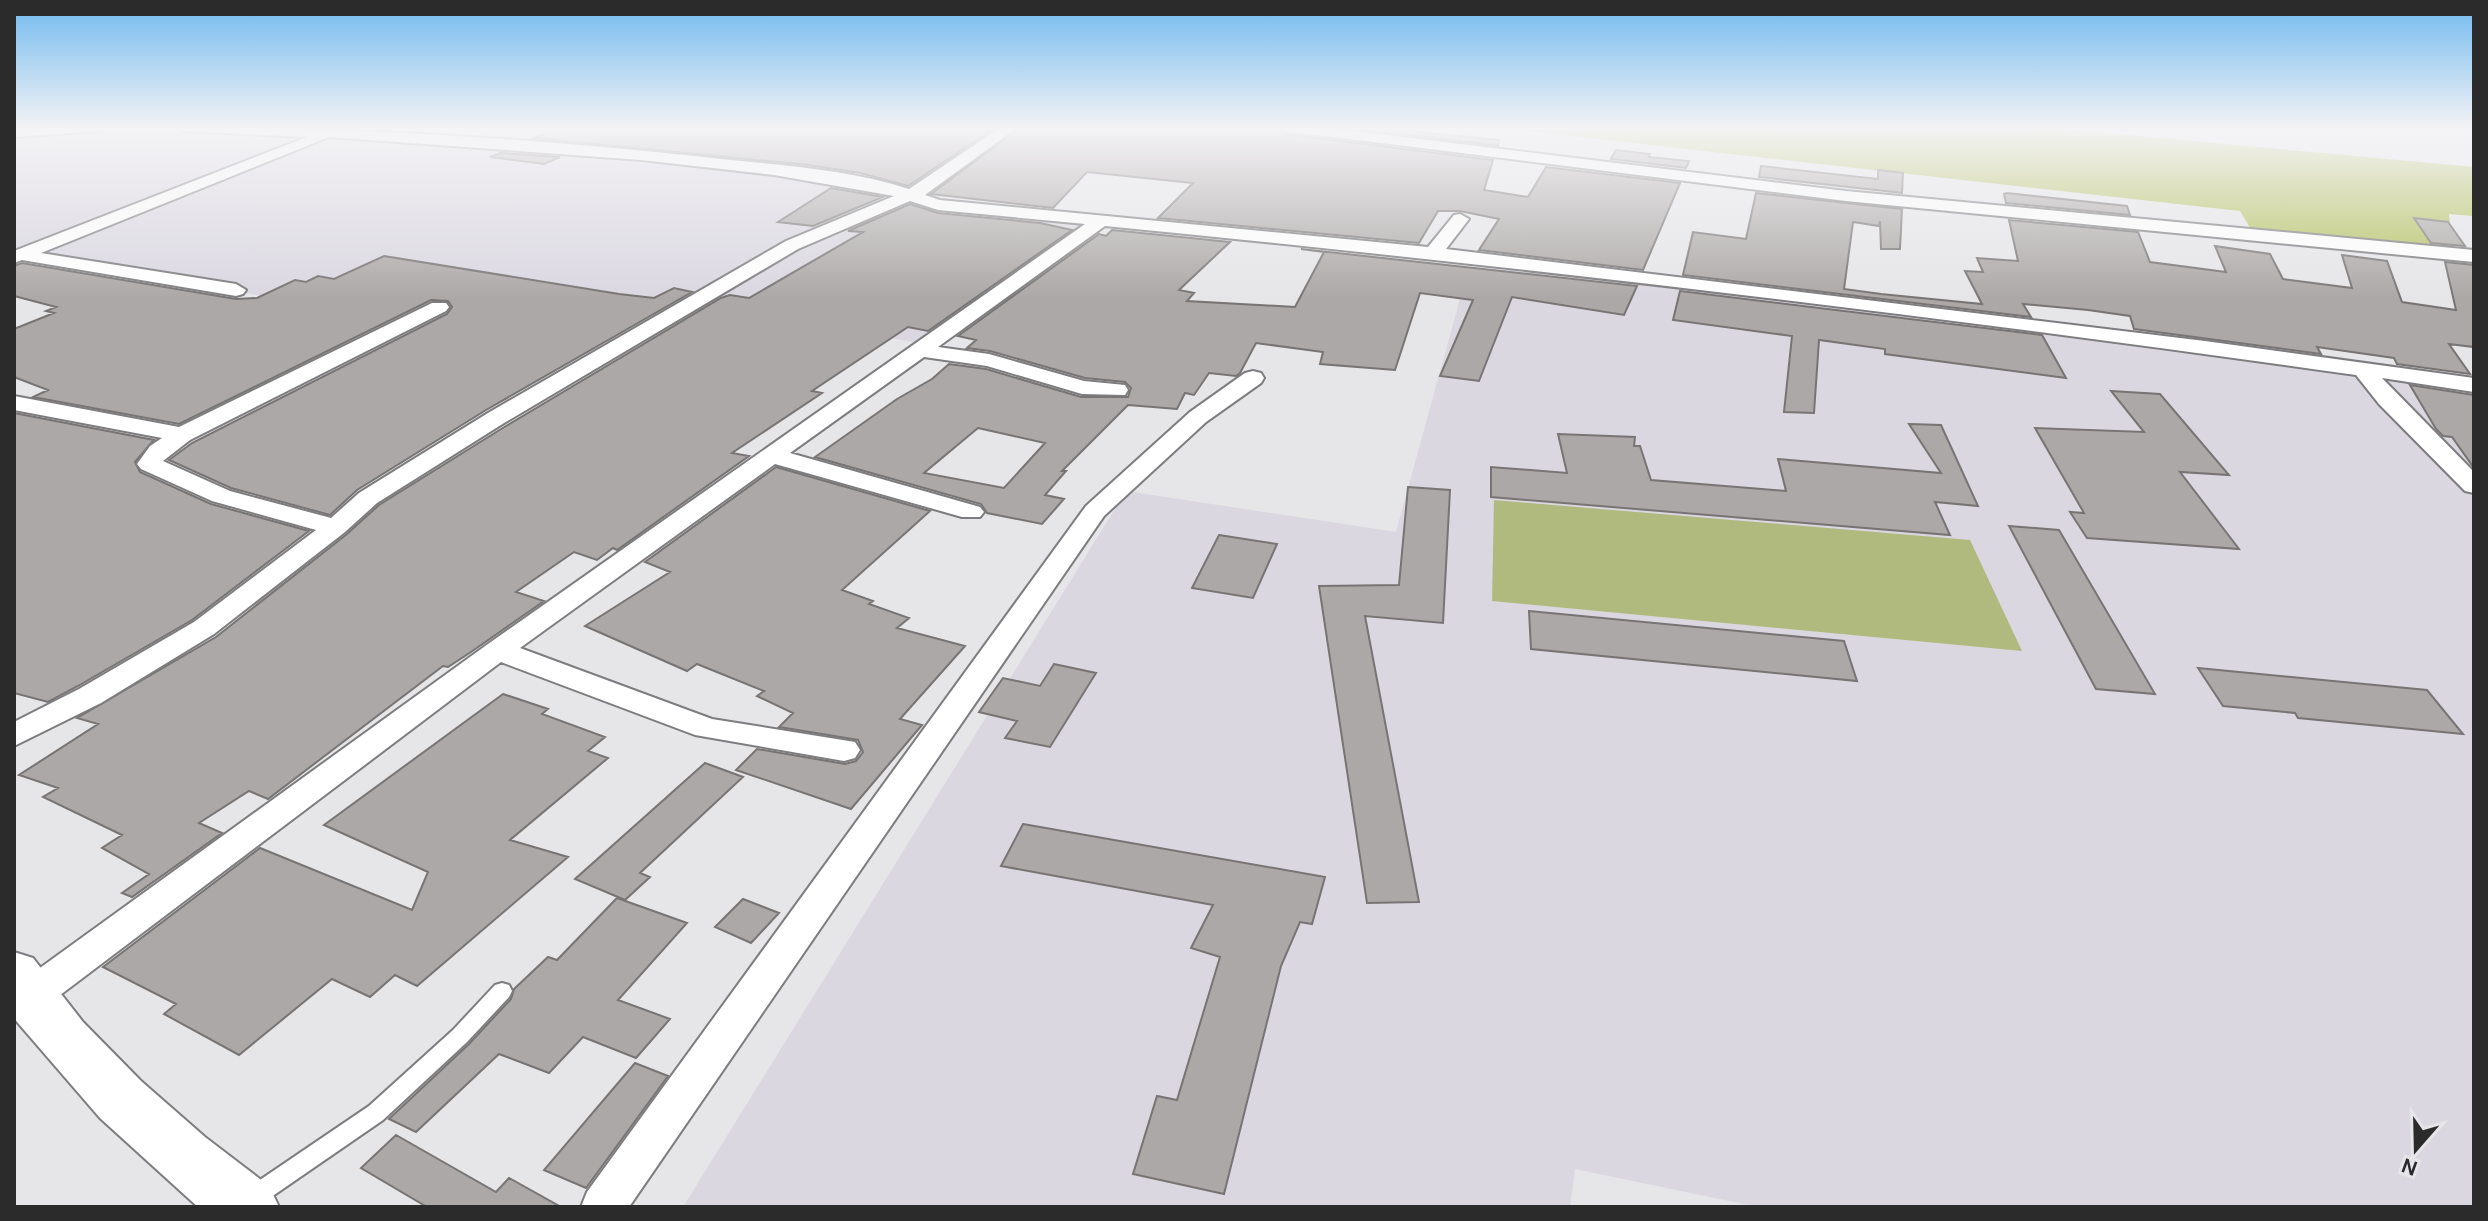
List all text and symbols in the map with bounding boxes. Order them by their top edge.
north arrow [2376,1109,2456,1189]
text: N [2398,1152,2421,1182]

